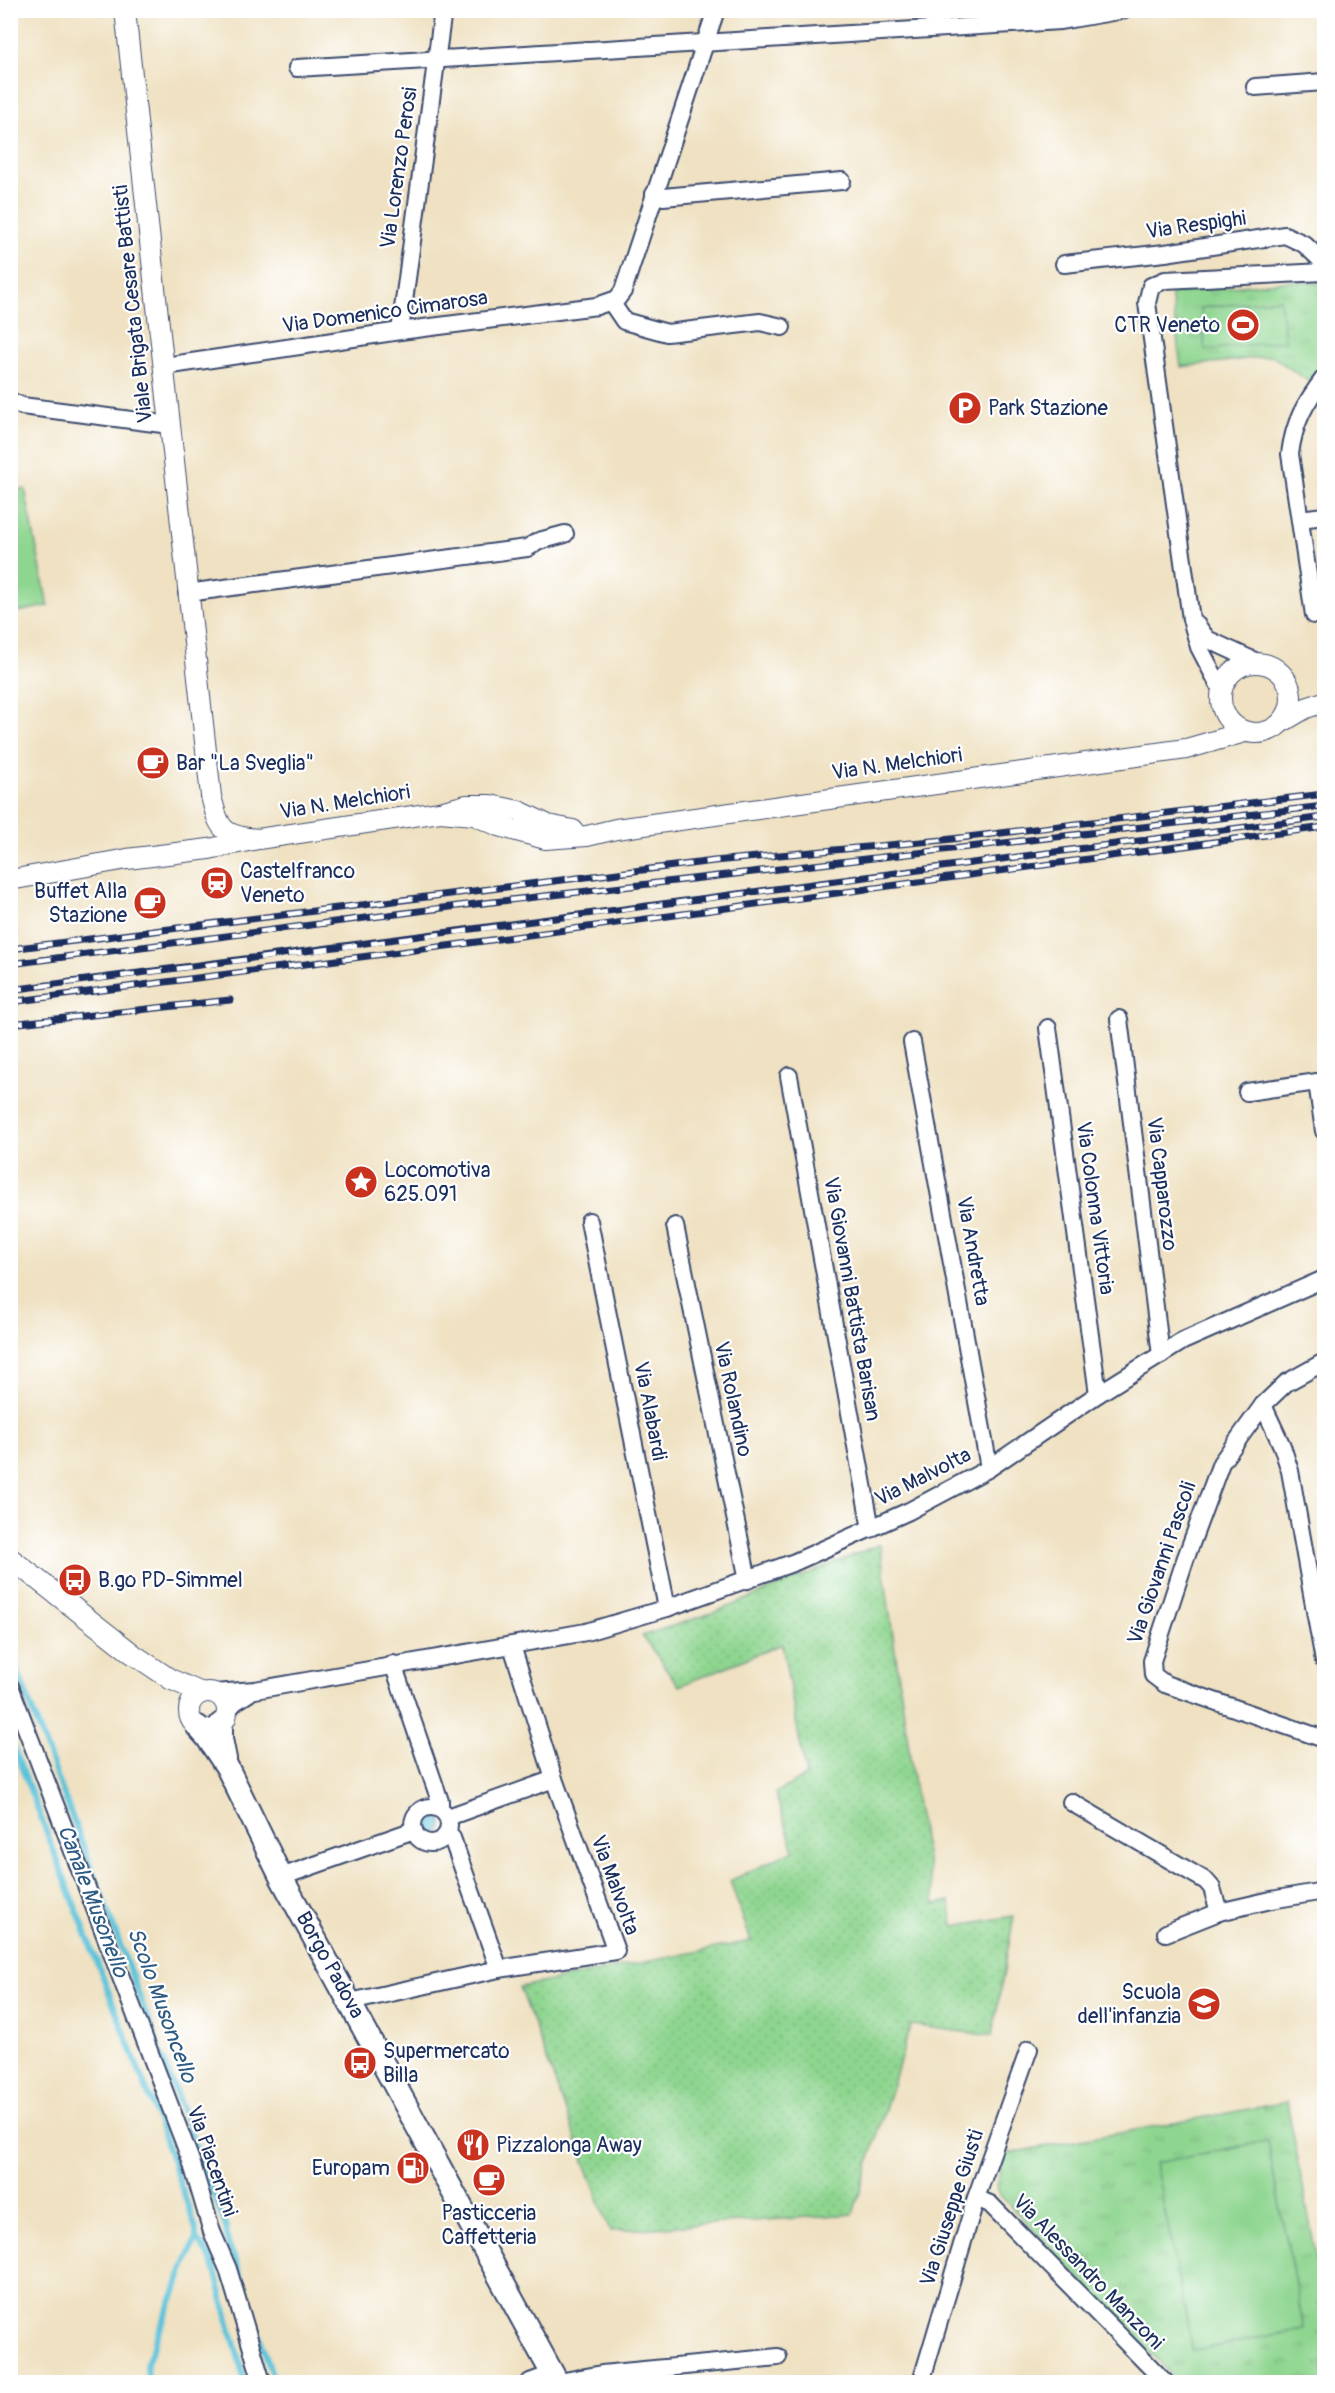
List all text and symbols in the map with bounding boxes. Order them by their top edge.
street label: Via Lorenzo Perosi [374,85,424,251]
street label: Viale Brigata Cesare Battisti [107,183,159,424]
street label: Via Respighi [1144,205,1248,245]
street label: Via Domenico Cimarosa [280,284,490,340]
sports icon: CTR Veneto [1225,307,1261,343]
place label: CTR Veneto [1114,312,1220,339]
parking icon: Park Stazione [947,390,983,426]
place label: Park Stazione [988,395,1108,422]
street label: Via N. Melchiori [830,741,964,787]
cafe icon: Bar "La Sveglia" [135,745,171,781]
place label: Bar "La Sveglia" [176,750,314,777]
street label: Via N. Melchiori [278,778,412,826]
place label: Castelfranco Veneto [240,858,355,909]
station icon: Castelfranco Veneto [199,865,235,901]
place label: Buffet Alla Stazione [34,878,128,929]
cafe icon: Buffet Alla Stazione [132,885,168,921]
street label: Via Capparozzo [1140,1116,1184,1252]
street label: Via Colonna Vittoria [1069,1120,1121,1296]
place label: Locomotiva 625.091 [384,1157,490,1208]
place icon: Locomotiva 625.091 [343,1164,379,1200]
street label: Via Giovanni Battista Barisan [817,1175,887,1423]
street label: Via Andretta [950,1194,996,1308]
street label: Via Rolandino [708,1339,758,1459]
street label: Via Alabardi [627,1359,673,1463]
street label: Via Malvolta [870,1441,976,1513]
street label: Via Giovanni Pascoli [1121,1478,1203,1648]
bus stop icon: B.go PD-Simmel [57,1562,93,1598]
place label: B.go PD-Simmel [98,1567,243,1594]
water label: Canale Musonello [51,1821,136,1983]
street label: Via Malvolta [584,1831,646,1939]
street label: Borgo Padova [290,1907,370,2023]
water label: Scolo Musoncello [121,1924,204,2088]
place label: Scuola dell'infanzia [1077,1979,1181,2030]
school or university icon: Scuola dell'infanzia [1186,1986,1222,2022]
place label: Supermercato Billa [383,2038,510,2089]
bus stop icon: Supermercato Billa [342,2045,378,2081]
street label: Via Piacentini [180,2102,244,2220]
street label: Via Giuseppe Giusti [914,2126,990,2290]
restaurant icon: Pizzalonga Away [455,2127,491,2163]
place label: Pizzalonga Away [496,2132,642,2159]
fuel station icon: Europam [395,2150,431,2186]
place label: Europam [312,2155,390,2182]
cafe icon: Pasticceria Caffetteria [471,2162,507,2198]
street label: Via Alessandro Manzoni [1007,2188,1170,2356]
place label: Pasticceria Caffetteria [441,2200,537,2251]

